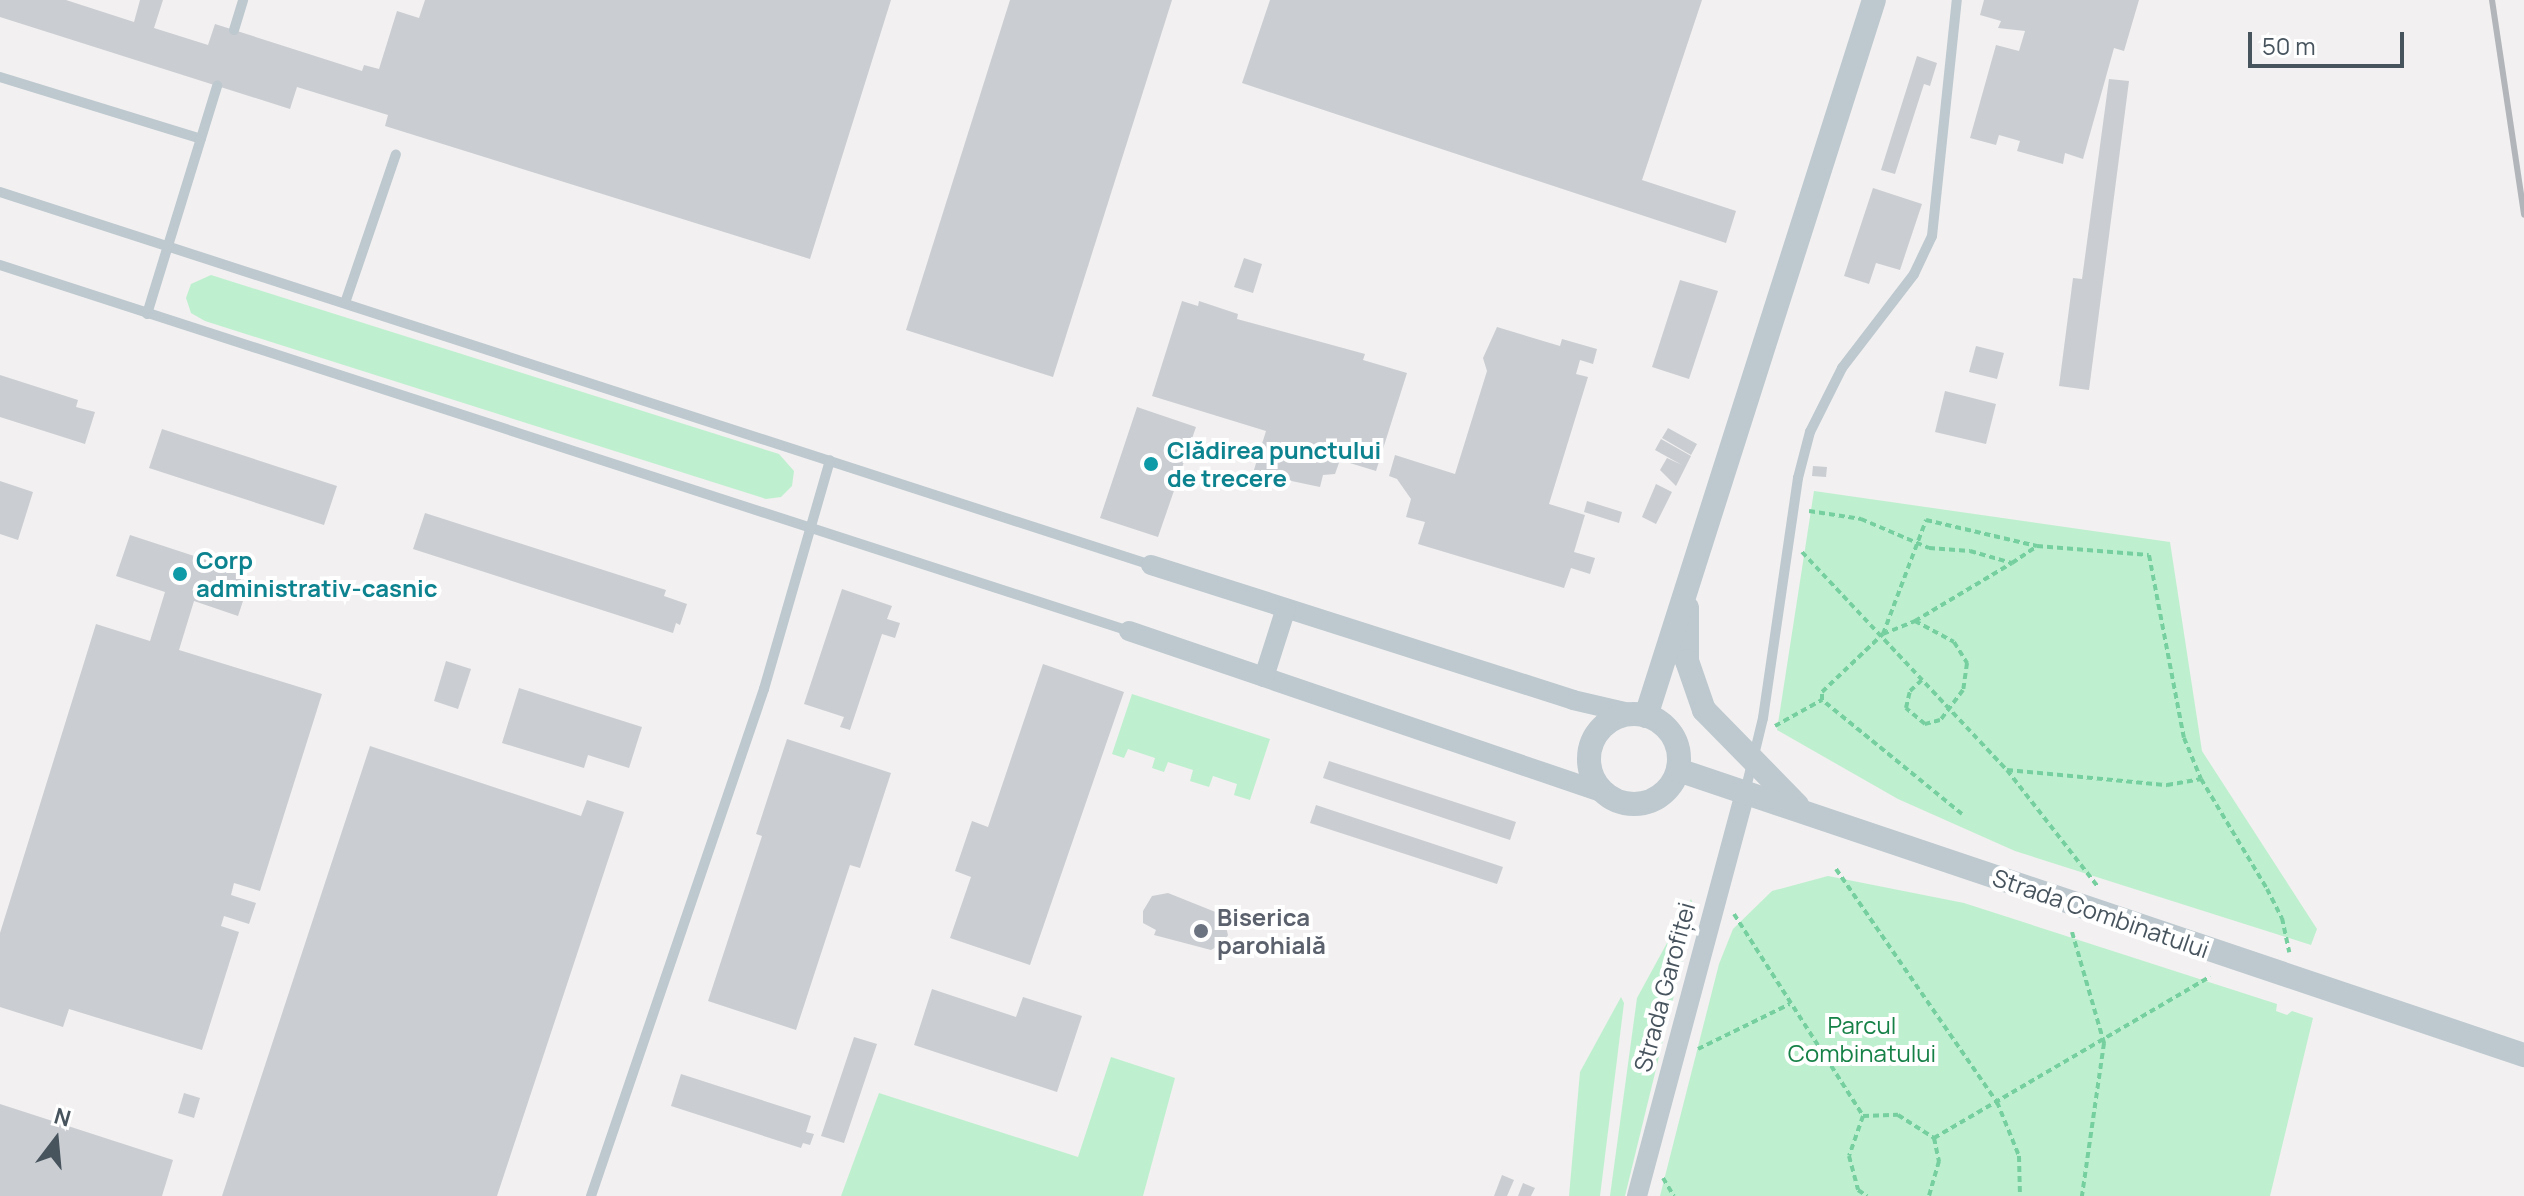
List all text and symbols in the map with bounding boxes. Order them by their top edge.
scale bar [2252,16,2408,66]
text: 50 m [2262,29,2316,62]
place label: Clădirea punctului de trecere [1167,436,1381,492]
marker: Clădirea punctului de trecere [1142,455,1160,473]
place label: Corp administrativ-casnic [196,546,438,602]
marker: Corp administrativ-casnic [171,565,189,583]
street label: Strada Combinatului [1989,862,2213,964]
street label: Strada Garofiței [1628,899,1700,1075]
place label: Biserica parohială [1217,903,1326,959]
marker: Biserica parohială [1192,922,1210,940]
park label: Parcul Combinatului [1788,1011,1936,1067]
north arrow [16,1100,96,1180]
text: N [51,1100,74,1134]

